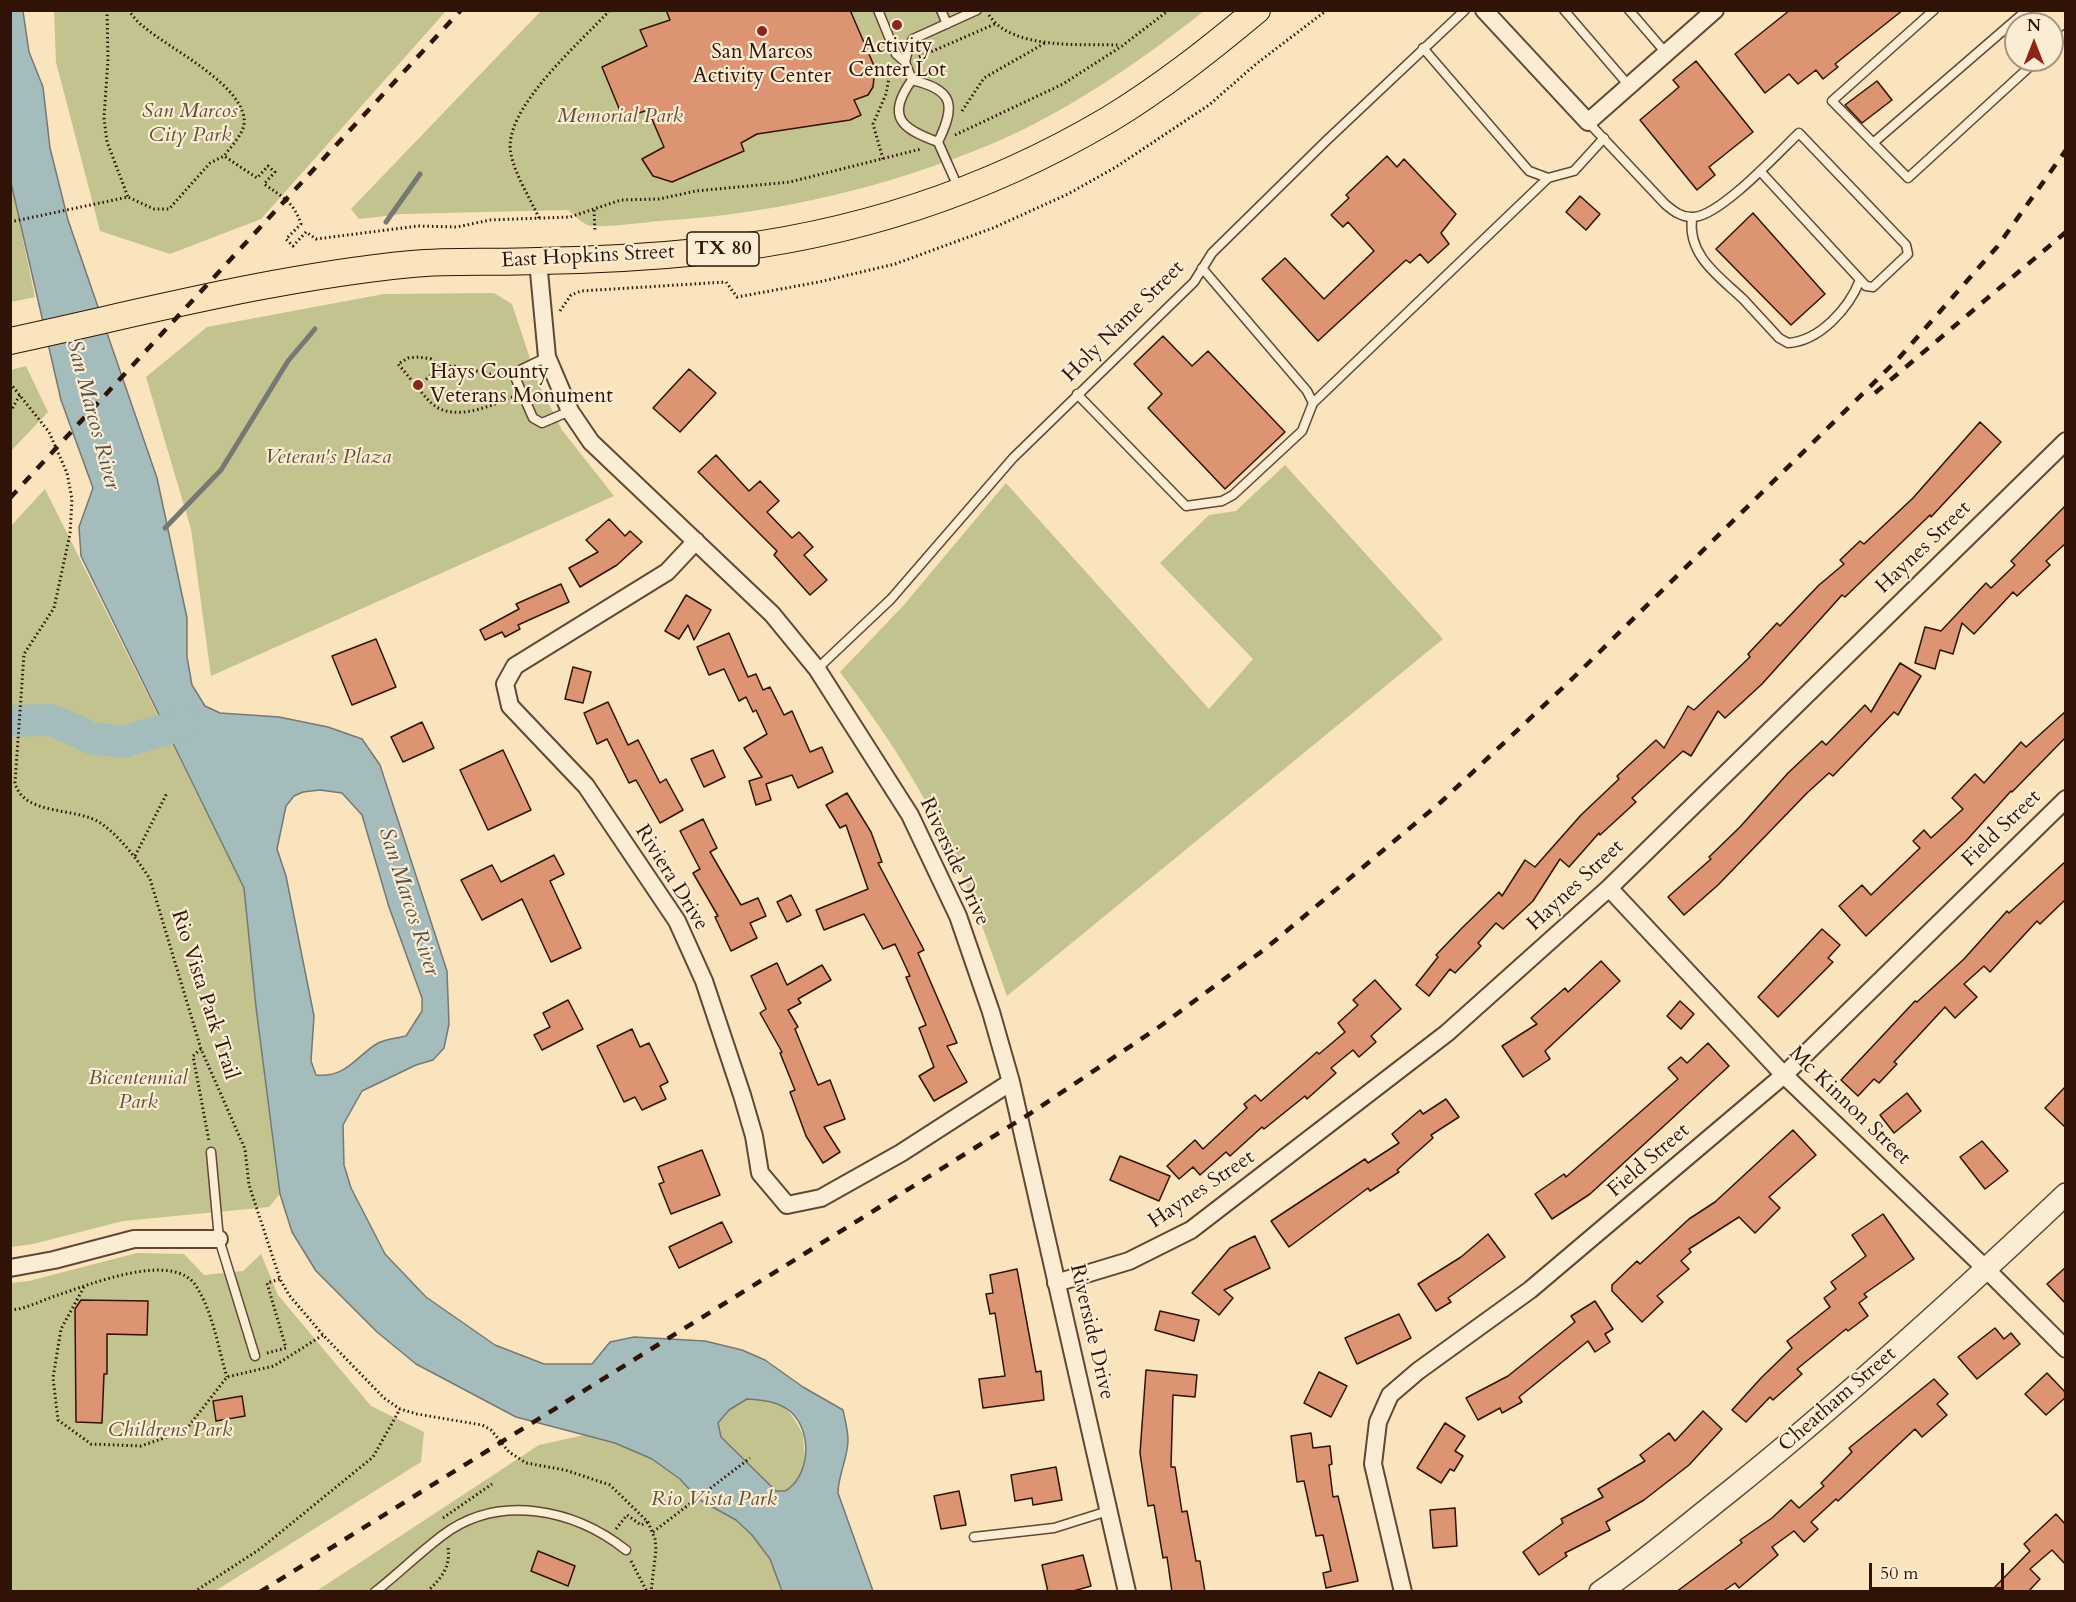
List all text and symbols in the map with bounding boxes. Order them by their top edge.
north arrow [2004,12,2064,72]
text: N [2027,15,2041,37]
marker: Activity Center Lot [890,18,904,32]
marker: San Marcos Activity Center [755,24,769,38]
place label: Activity Center Lot [848,34,946,84]
place label: San Marcos Activity Center [693,40,831,90]
park label: San Marcos City Park [142,99,238,149]
park label: Memorial Park [557,104,683,130]
road number: TX 80 [687,232,759,266]
street label: East Hopkins Street [501,240,675,274]
street label: Holy Name Street [1058,256,1190,388]
water label: San Marcos River [59,337,125,493]
place label: Hays County Veterans Monument [430,360,613,410]
marker: Hays County Veterans Monument [411,378,425,392]
park label: Veteran's Plaza [265,445,391,471]
street label: Haynes Street [1871,496,1977,600]
street label: Field Street [1957,785,2047,873]
street label: Riverside Drive [913,794,995,930]
street label: Riviera Drive [629,821,713,935]
water label: San Marcos River [372,825,444,979]
street label: Haynes Street [1523,835,1629,937]
street label: Rio Vista Park Trail [165,907,243,1083]
street label: Mc Kinnon Street [1783,1041,1915,1171]
park label: Bicentennial Park [88,1066,188,1116]
street label: Field Street [1603,1119,1695,1203]
street label: Haynes Street [1144,1145,1260,1235]
street label: Riverside Drive [1063,1262,1119,1402]
street label: Cheatham Street [1774,1342,1902,1458]
park label: Childrens Park [108,1418,232,1444]
park label: Rio Vista Park [651,1487,777,1513]
scale bar [1872,1551,2007,1589]
text: 50 m [1880,1561,1919,1586]

